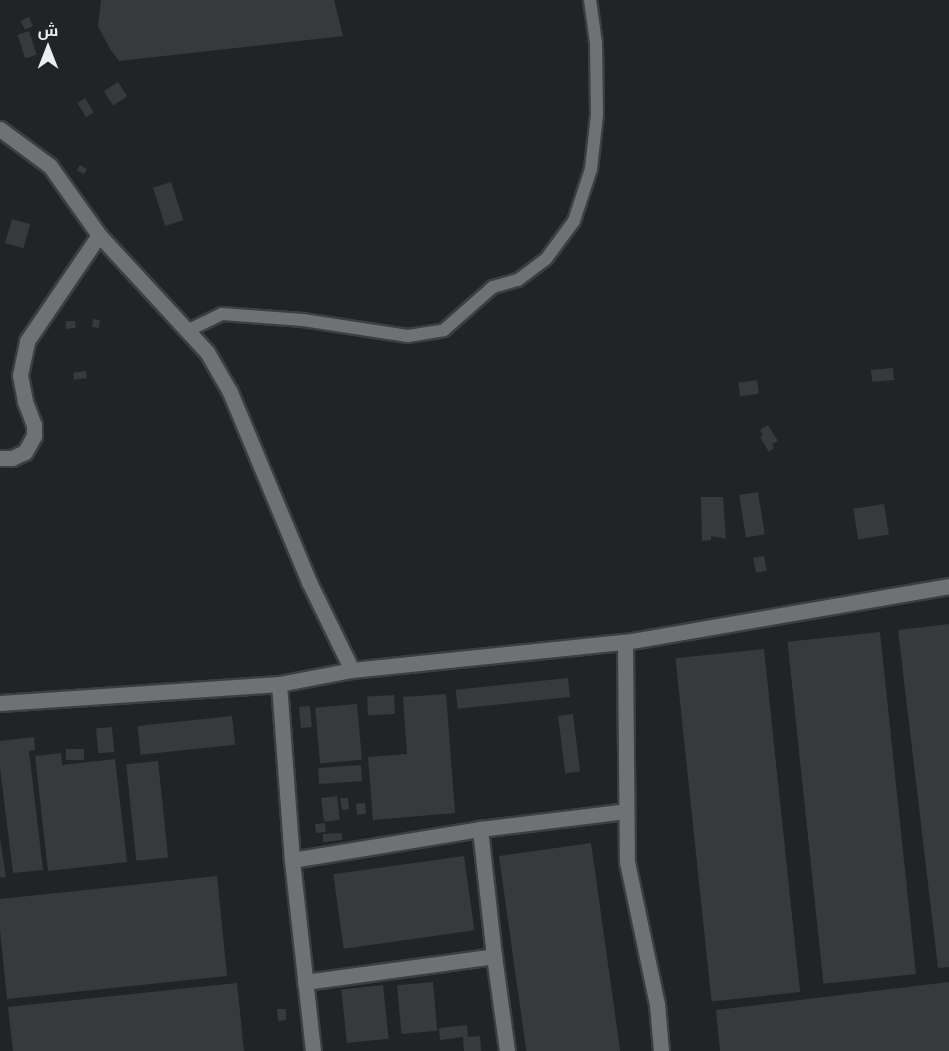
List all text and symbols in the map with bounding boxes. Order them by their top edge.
north arrow [18,18,78,78]
text: ش [38,20,58,40]

